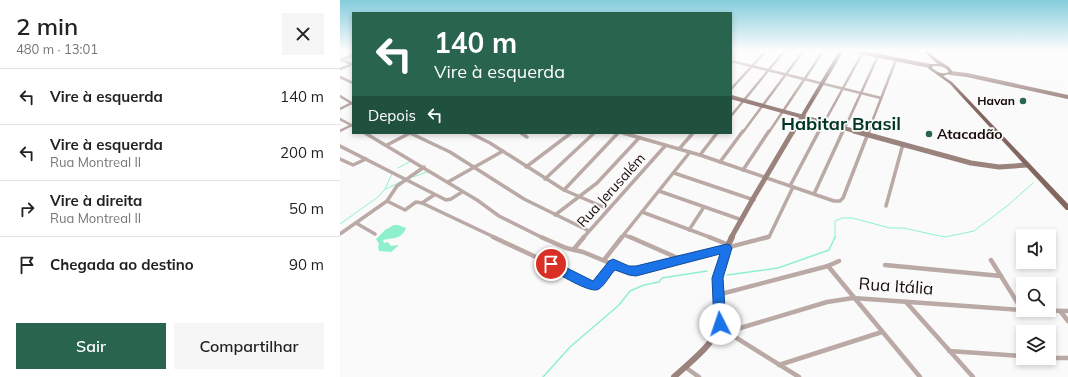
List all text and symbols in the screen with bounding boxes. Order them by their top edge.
text: 2 min [16,11,78,41]
button: close [282,13,324,55]
text: 140 m [434,25,517,60]
icon: left [368,28,420,80]
text: 480 m · 13:01 [16,41,98,57]
text: Vire à esquerda [434,60,565,83]
icon: left [16,86,38,108]
text: Vire à esquerda [50,87,163,106]
text: 140 m [280,87,324,106]
place label: Havan [977,93,1015,108]
marker: Havan [1018,96,1028,106]
icon: left [424,104,446,126]
text: Depois [368,106,416,125]
district label: Habitar Brasil [781,112,901,135]
place label: Atacadão [937,125,1003,143]
marker: Atacadão [924,129,934,139]
text: Vire à esquerda [50,135,163,154]
icon: left [16,142,38,164]
text: 200 m [280,143,324,162]
street label: Rua Jerusalém [573,149,649,231]
text: Rua Montreal II [50,154,141,170]
text: Vire à direita [50,191,142,210]
icon: right [16,198,38,220]
text: 50 m [289,199,324,218]
text: Rua Montreal II [50,210,141,226]
map controls [1016,229,1056,365]
button: sound [1016,229,1056,269]
pin [534,247,568,281]
icon: arrive [540,253,562,275]
icon: arrive [16,254,38,276]
text: Chegada ao destino [50,255,194,274]
text: 90 m [289,255,324,274]
street label: Rua Itália [858,272,934,299]
button: search [1016,277,1056,317]
position arrow [699,303,741,345]
button: Sair [16,323,166,369]
button: Compartilhar [174,323,324,369]
button: layers [1016,325,1056,365]

